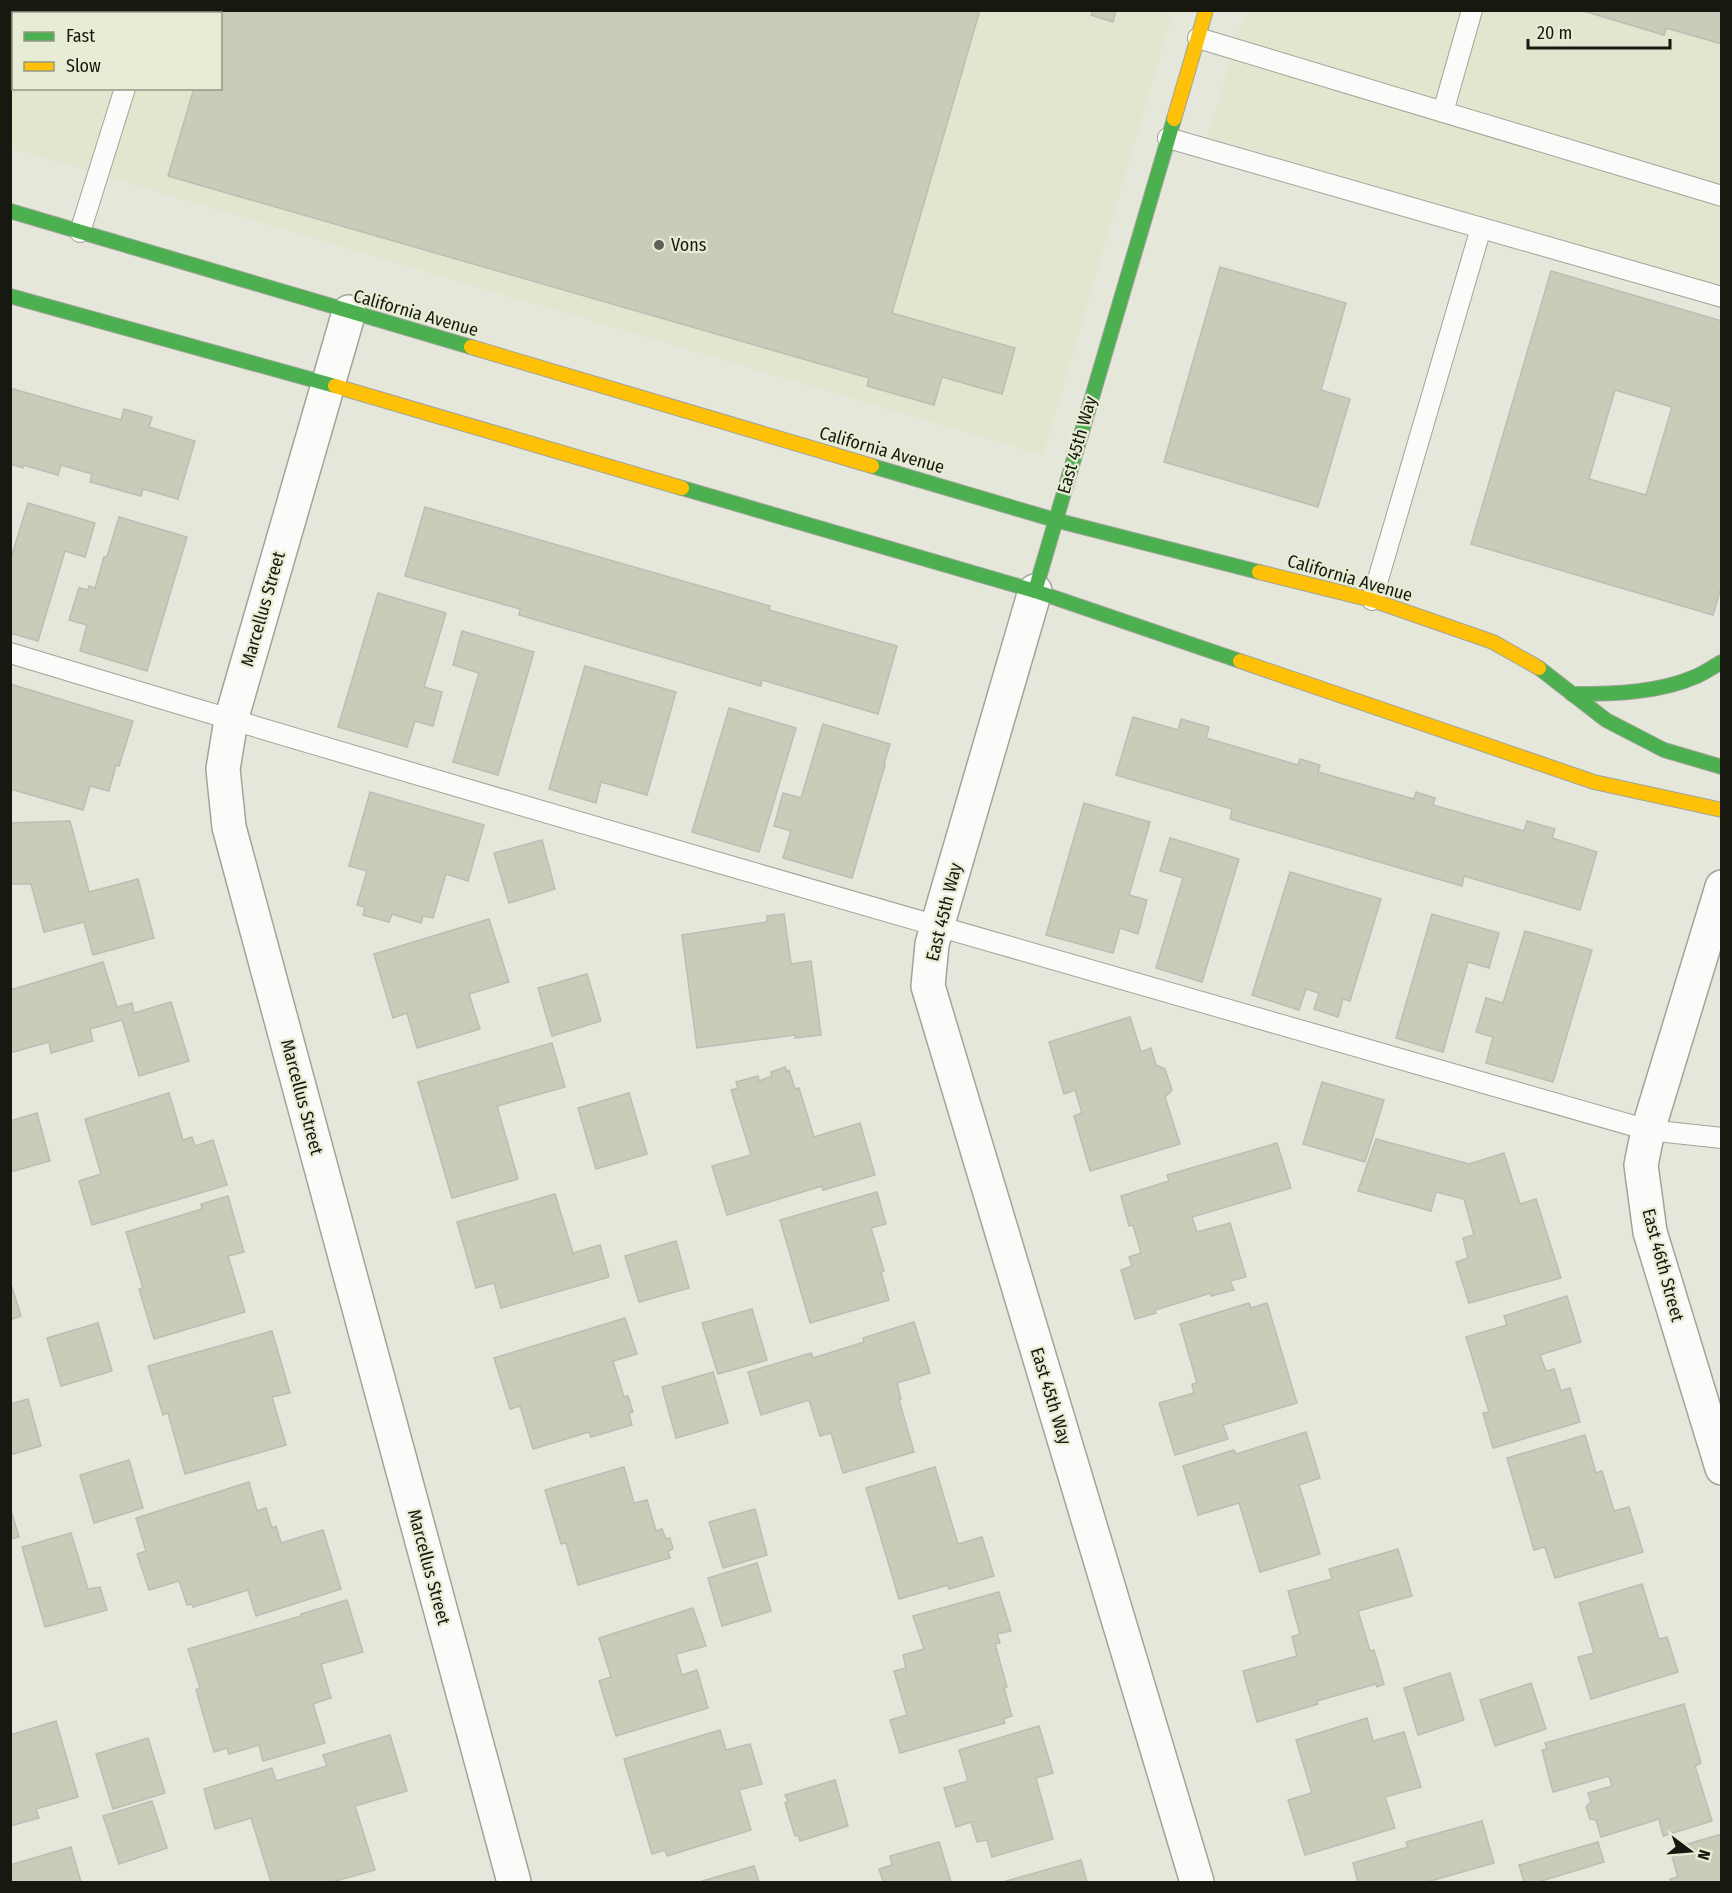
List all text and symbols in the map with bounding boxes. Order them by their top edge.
legend [12,12,222,90]
scale bar [1528,12,1670,50]
text: 20 m [1537,22,1572,44]
text: Fast [66,25,95,47]
text: Slow [66,55,101,77]
place label: Vons [671,234,707,256]
marker: Vons [652,238,666,252]
street label: California Avenue [351,285,481,341]
street label: East 45th Way [1053,394,1101,496]
street label: California Avenue [817,422,947,478]
street label: Marcellus Street [236,549,290,669]
street label: California Avenue [1285,550,1415,606]
street label: East 45th Way [921,861,967,963]
street label: Marcellus Street [276,1037,328,1157]
street label: East 46th Street [1637,1206,1689,1324]
street label: East 45th Way [1026,1345,1076,1447]
street label: Marcellus Street [403,1507,455,1627]
north arrow [1660,1821,1720,1881]
text: N [1693,1848,1714,1862]

